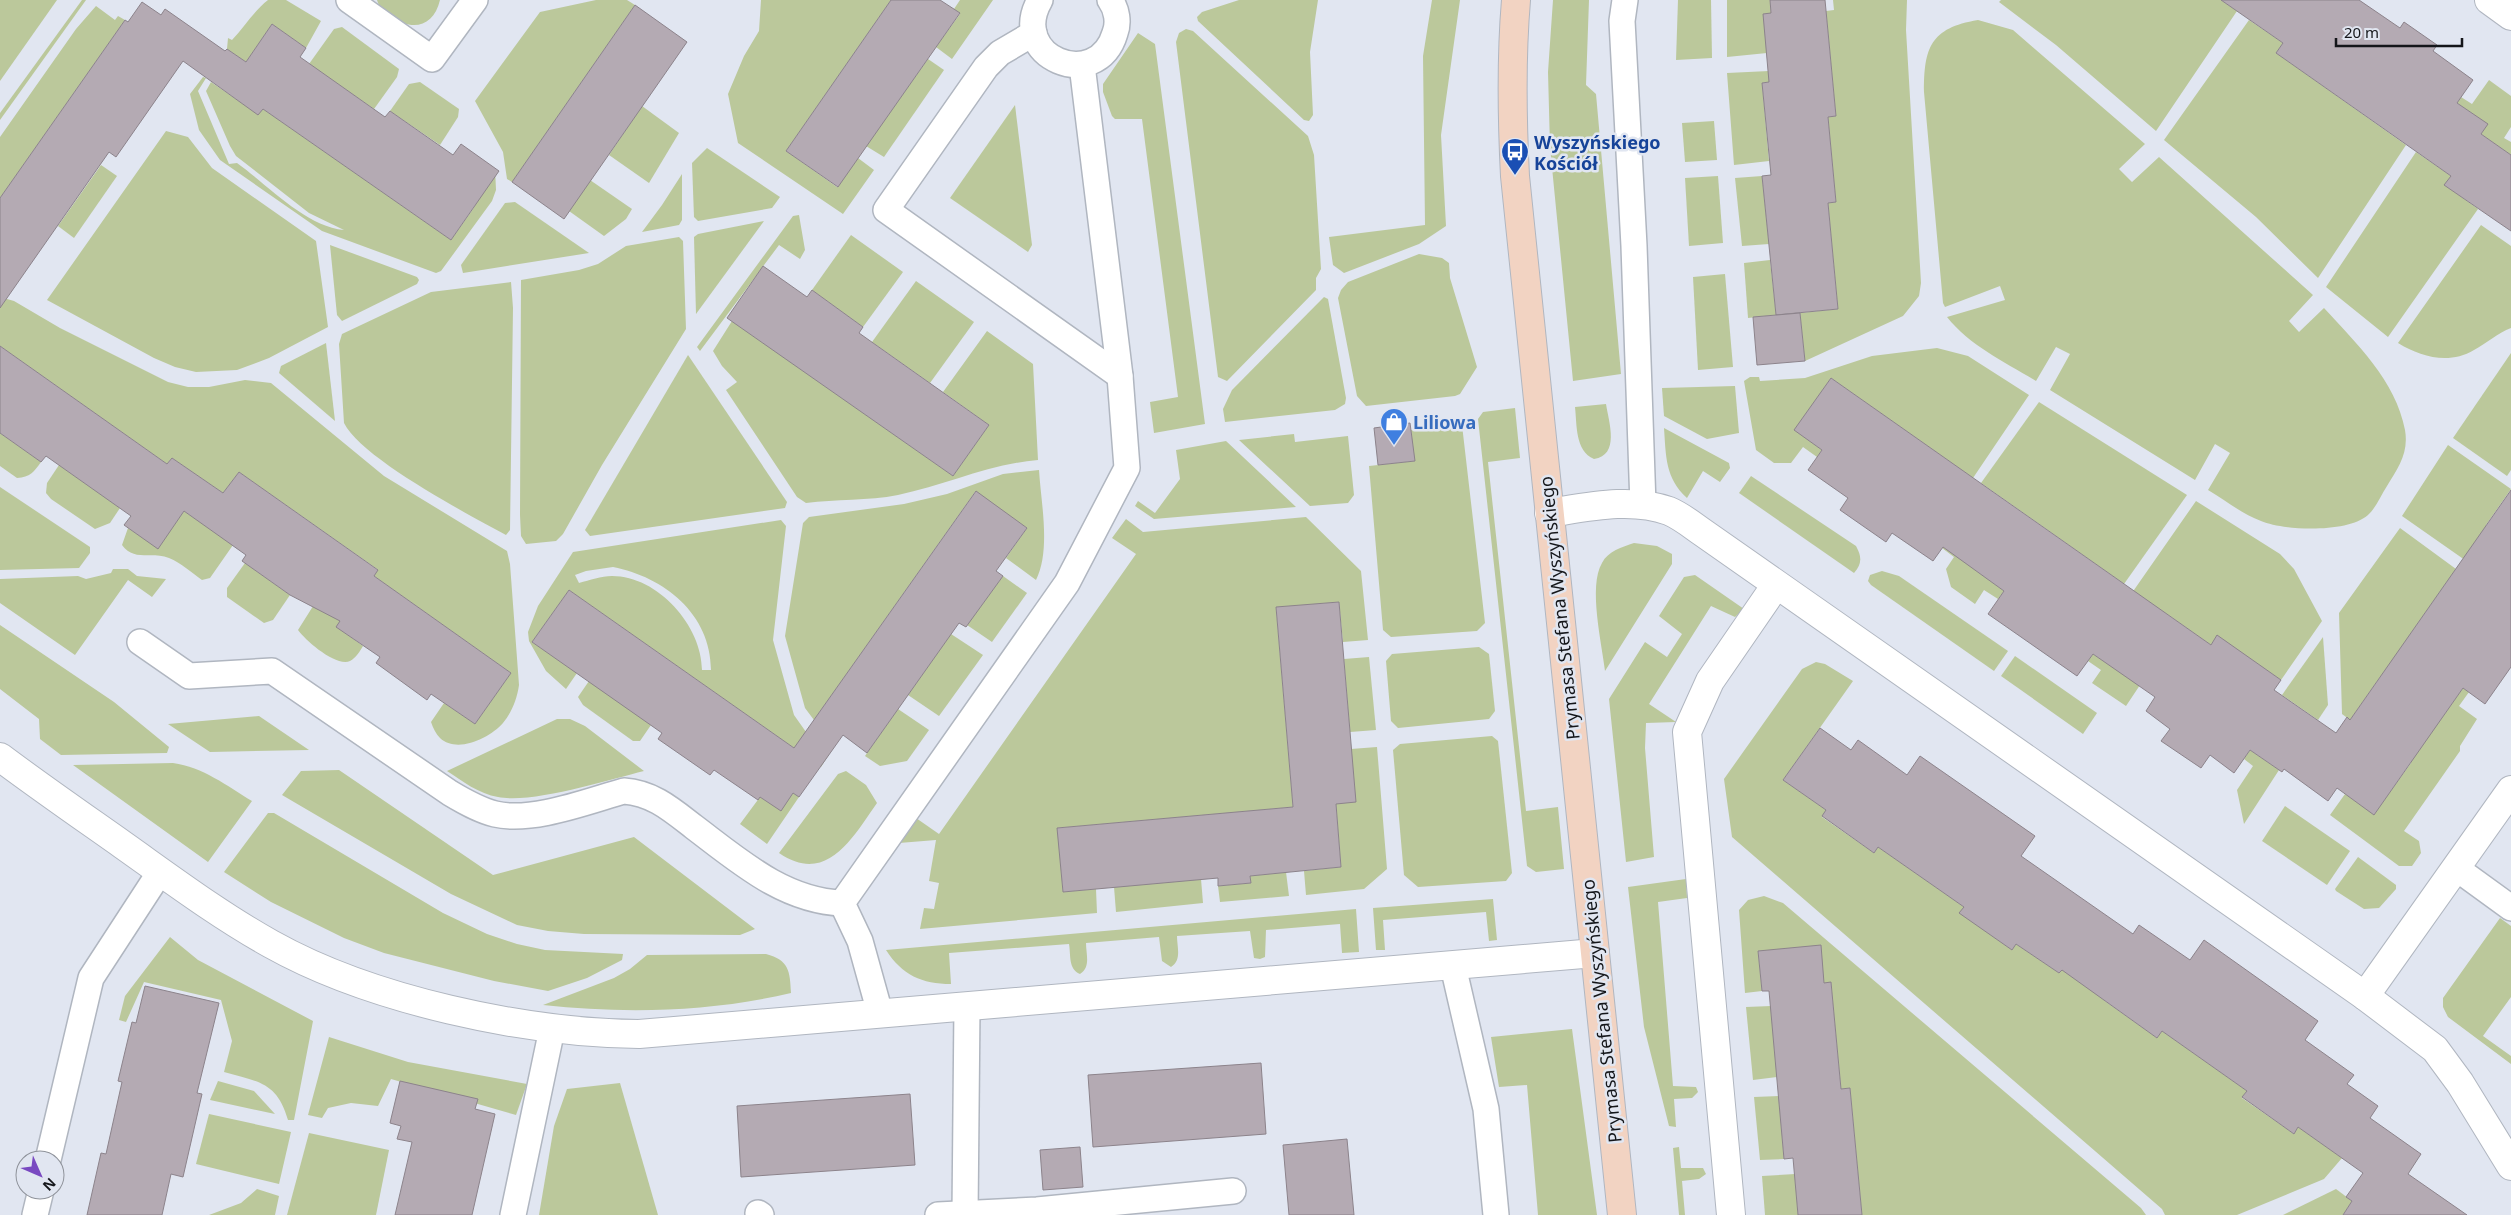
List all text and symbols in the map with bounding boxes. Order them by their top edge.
scale bar [2336,15,2462,47]
text: 20 m [2344,22,2379,42]
place label: Wyszyńskiego Kościół [1534,130,1661,175]
bus stop icon: Wyszyńskiego Kościół [1500,137,1530,176]
shop icon: Liliowa [1379,407,1409,446]
place label: Liliowa [1413,410,1476,434]
street label: Prymasa Stefana Wyszyńskiego [1533,475,1585,741]
street label: Prymasa Stefana Wyszyńskiego [1575,878,1627,1144]
north arrow [15,1150,65,1200]
text: N [39,1174,60,1195]

